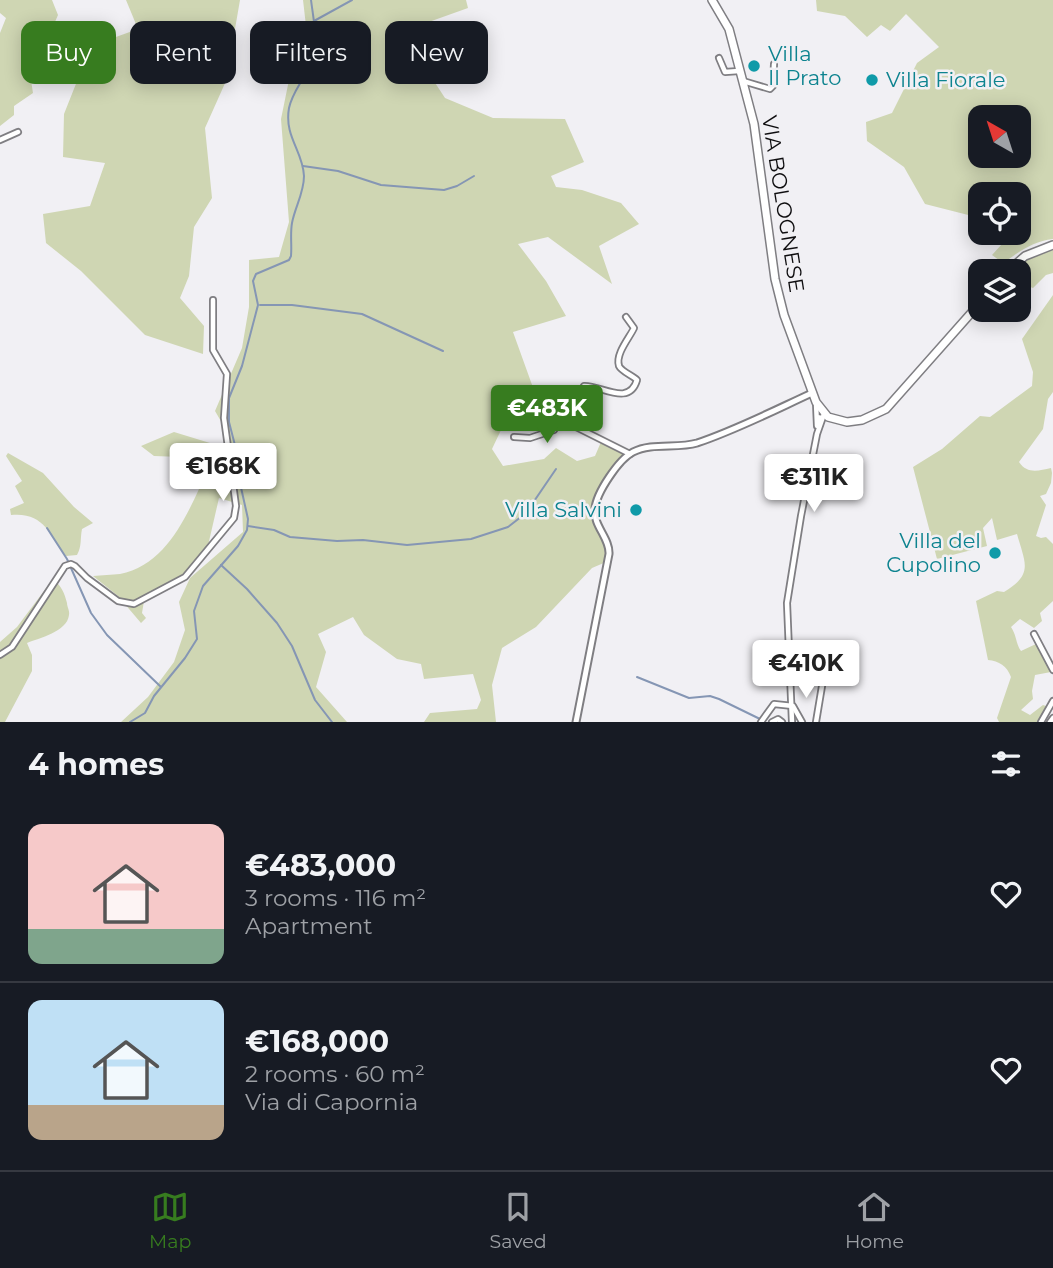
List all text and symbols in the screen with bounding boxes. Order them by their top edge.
chip: Buy [21,21,116,84]
chip: Rent [130,21,236,84]
chip: Filters [250,21,371,84]
chip: New [385,21,488,84]
place label: Villa Il Prato [768,41,841,90]
marker: Villa Il Prato [746,58,762,74]
place label: Villa Fiorale [886,67,1006,92]
marker: Villa Fiorale [864,72,880,88]
north arrow [968,105,1031,168]
map controls [968,105,1031,322]
street label: VIA BOLOGNESE [757,114,810,294]
button: locate [968,182,1031,245]
button: layers [968,259,1031,322]
pin: €483K [498,386,596,445]
text: €483K [507,394,587,422]
pin: €168K [174,444,272,503]
text: €168K [186,452,260,480]
pin: €311K [765,454,863,514]
text: €311K [780,463,848,491]
place label: Villa Salvini [505,497,622,522]
marker: Villa Salvini [628,502,644,518]
place label: Villa del Cupolino [886,528,981,577]
marker: Villa del Cupolino [987,545,1003,561]
pin: €410K [757,640,855,700]
text: €410K [768,649,844,677]
icon: filters [987,745,1025,783]
text: 4 homes [28,746,164,783]
text: €483,000 [245,847,396,884]
icon: home [84,852,168,936]
icon: heart [987,875,1025,913]
text: 3 rooms · 116 m² [245,884,426,912]
text: Apartment [245,912,373,940]
text: €168,000 [245,1023,389,1060]
icon: home [84,1028,168,1112]
icon: heart [987,1051,1025,1089]
text: 2 rooms · 60 m² [245,1060,425,1088]
text: Via di Capornia [245,1088,418,1116]
tab: Map [149,1188,191,1253]
tab: Saved [490,1188,547,1253]
tab: Home [845,1188,904,1253]

